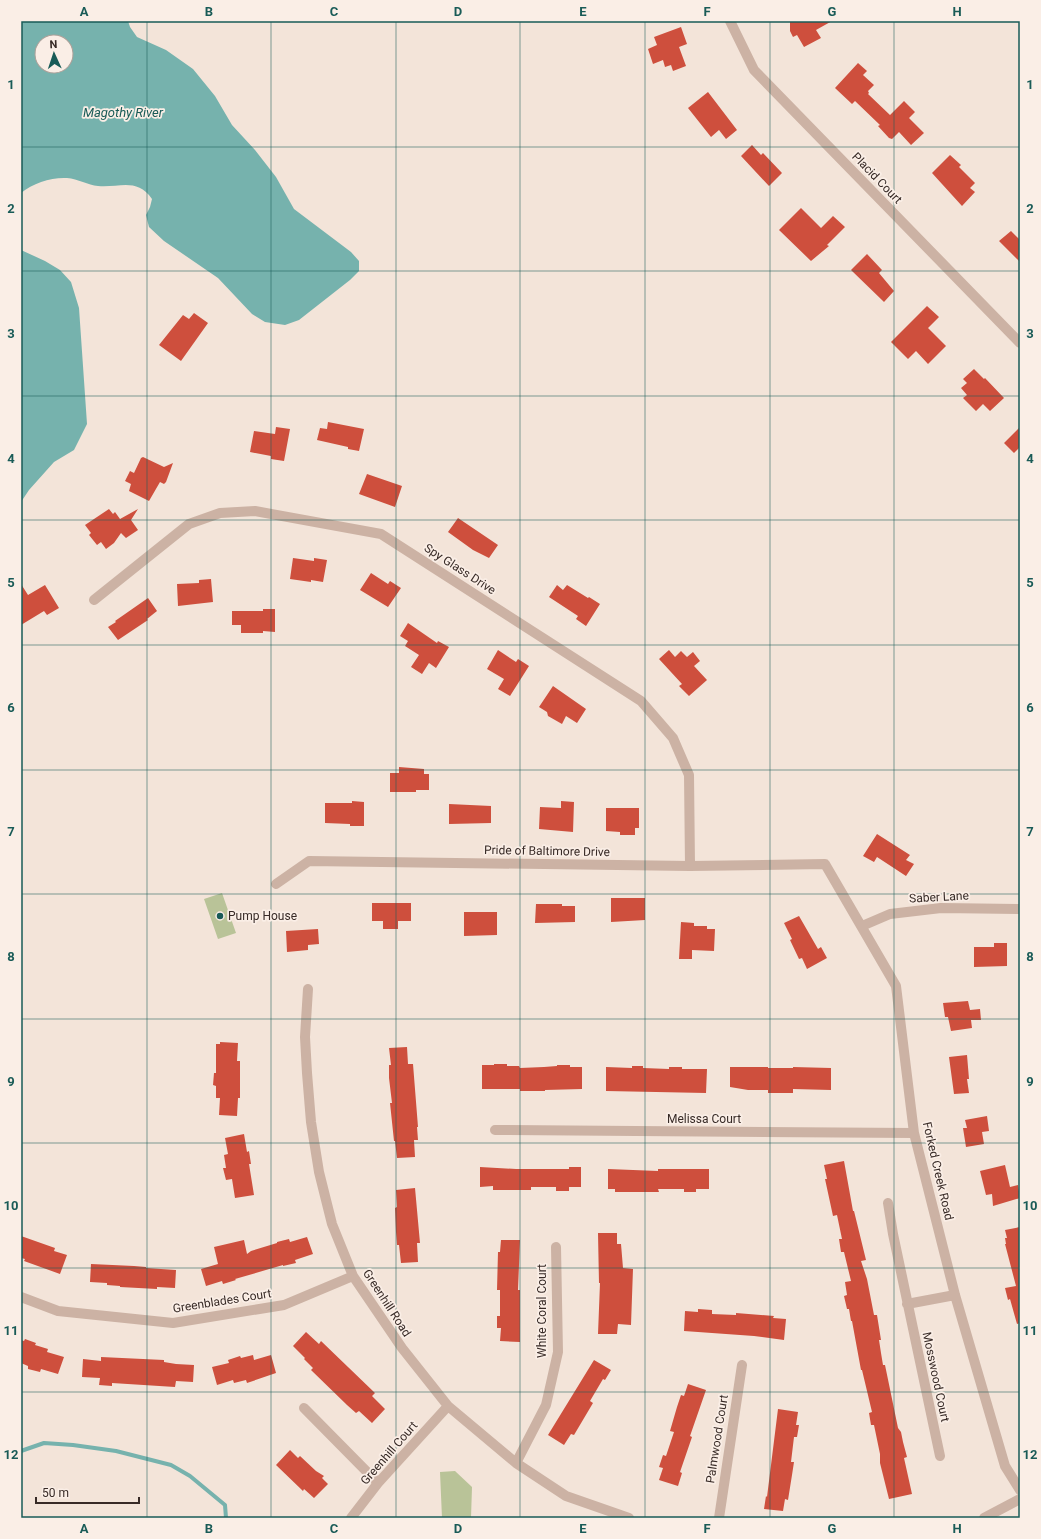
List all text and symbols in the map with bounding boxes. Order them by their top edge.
text: A [80,4,89,19]
text: B [205,4,213,19]
text: C [330,4,339,19]
text: D [454,4,462,19]
text: E [579,4,587,19]
text: F [703,4,711,19]
text: G [828,4,837,19]
text: H [952,4,962,19]
north arrow [34,34,74,74]
text: N [49,38,58,51]
text: 1 [7,77,15,92]
text: 1 [1026,77,1034,92]
water label: Magothy River [83,105,164,120]
street label: Placid Court [849,150,905,206]
text: 2 [7,201,15,216]
text: 2 [1026,201,1034,216]
text: 3 [7,326,15,341]
text: 3 [1026,326,1034,341]
text: 4 [7,451,15,466]
text: 4 [1026,451,1034,466]
street label: Spy Glass Drive [422,541,498,597]
text: 5 [7,575,15,590]
text: 5 [1026,575,1034,590]
text: 6 [7,700,15,715]
text: 6 [1026,700,1034,715]
text: 7 [7,824,15,839]
text: 7 [1026,824,1034,839]
street label: Pride of Baltimore Drive [484,843,610,859]
street label: Saber Lane [909,888,969,906]
place label: Pump House [228,909,297,923]
marker: Pump House [215,911,225,921]
text: 8 [7,949,15,964]
text: 8 [1026,949,1034,964]
text: 9 [7,1074,15,1089]
text: 9 [1026,1074,1034,1089]
street label: Melissa Court [667,1112,741,1126]
street label: Forked Creek Road [920,1120,956,1222]
text: 10 [4,1198,18,1213]
text: 10 [1023,1198,1037,1213]
street label: White Coral Court [535,1264,549,1358]
street label: Greenhill Road [360,1267,414,1339]
street label: Greenblades Court [172,1286,272,1316]
text: 11 [4,1323,18,1338]
text: 11 [1023,1323,1037,1338]
street label: Mosswood Court [920,1331,952,1423]
street label: Palmwood Court [703,1394,731,1484]
street label: Greenhill Court [358,1418,420,1488]
text: 12 [4,1447,18,1462]
text: 12 [1023,1447,1037,1462]
scale bar [36,1479,139,1505]
text: 50 m [42,1486,69,1500]
text: A [80,1521,89,1536]
text: B [205,1521,213,1536]
text: C [330,1521,339,1536]
text: D [454,1521,462,1536]
text: E [579,1521,587,1536]
text: F [703,1521,711,1536]
text: G [828,1521,837,1536]
text: H [952,1521,962,1536]

